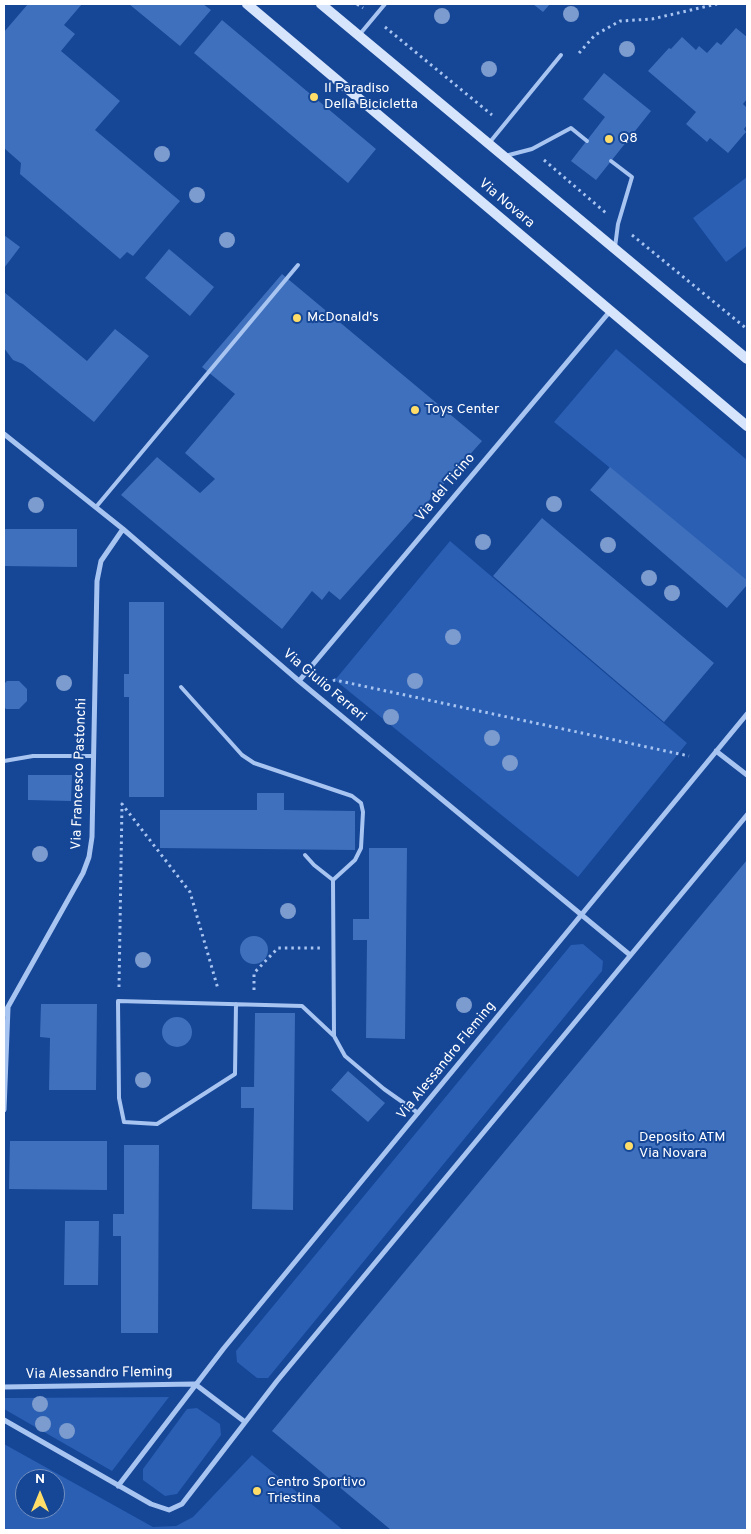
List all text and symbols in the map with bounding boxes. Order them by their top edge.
place label: Il Paradiso Della Bicicletta [324,81,418,114]
marker: Il Paradiso Della Bicicletta [308,91,320,103]
place label: Q8 [619,131,638,147]
marker: Q8 [603,133,615,145]
street label: Via Novara [475,176,537,232]
place label: McDonald's [307,310,379,326]
marker: McDonald's [291,312,303,324]
place label: Toys Center [425,402,499,418]
marker: Toys Center [409,404,421,416]
street label: Via del Ticino [413,450,479,526]
street label: Via Giulio Ferreri [279,646,369,726]
street label: Via Francesco Pastonchi [69,698,91,850]
street label: Via Alessandro Fleming [394,999,500,1123]
place label: Deposito ATM Via Novara [639,1130,726,1162]
marker: Deposito ATM Via Novara [623,1140,635,1152]
street label: Via Alessandro Fleming [25,1364,173,1384]
north arrow [15,1469,65,1519]
text: N [35,1471,45,1488]
place label: Centro Sportivo Triestina [267,1475,366,1508]
marker: Centro Sportivo Triestina [251,1485,263,1497]

